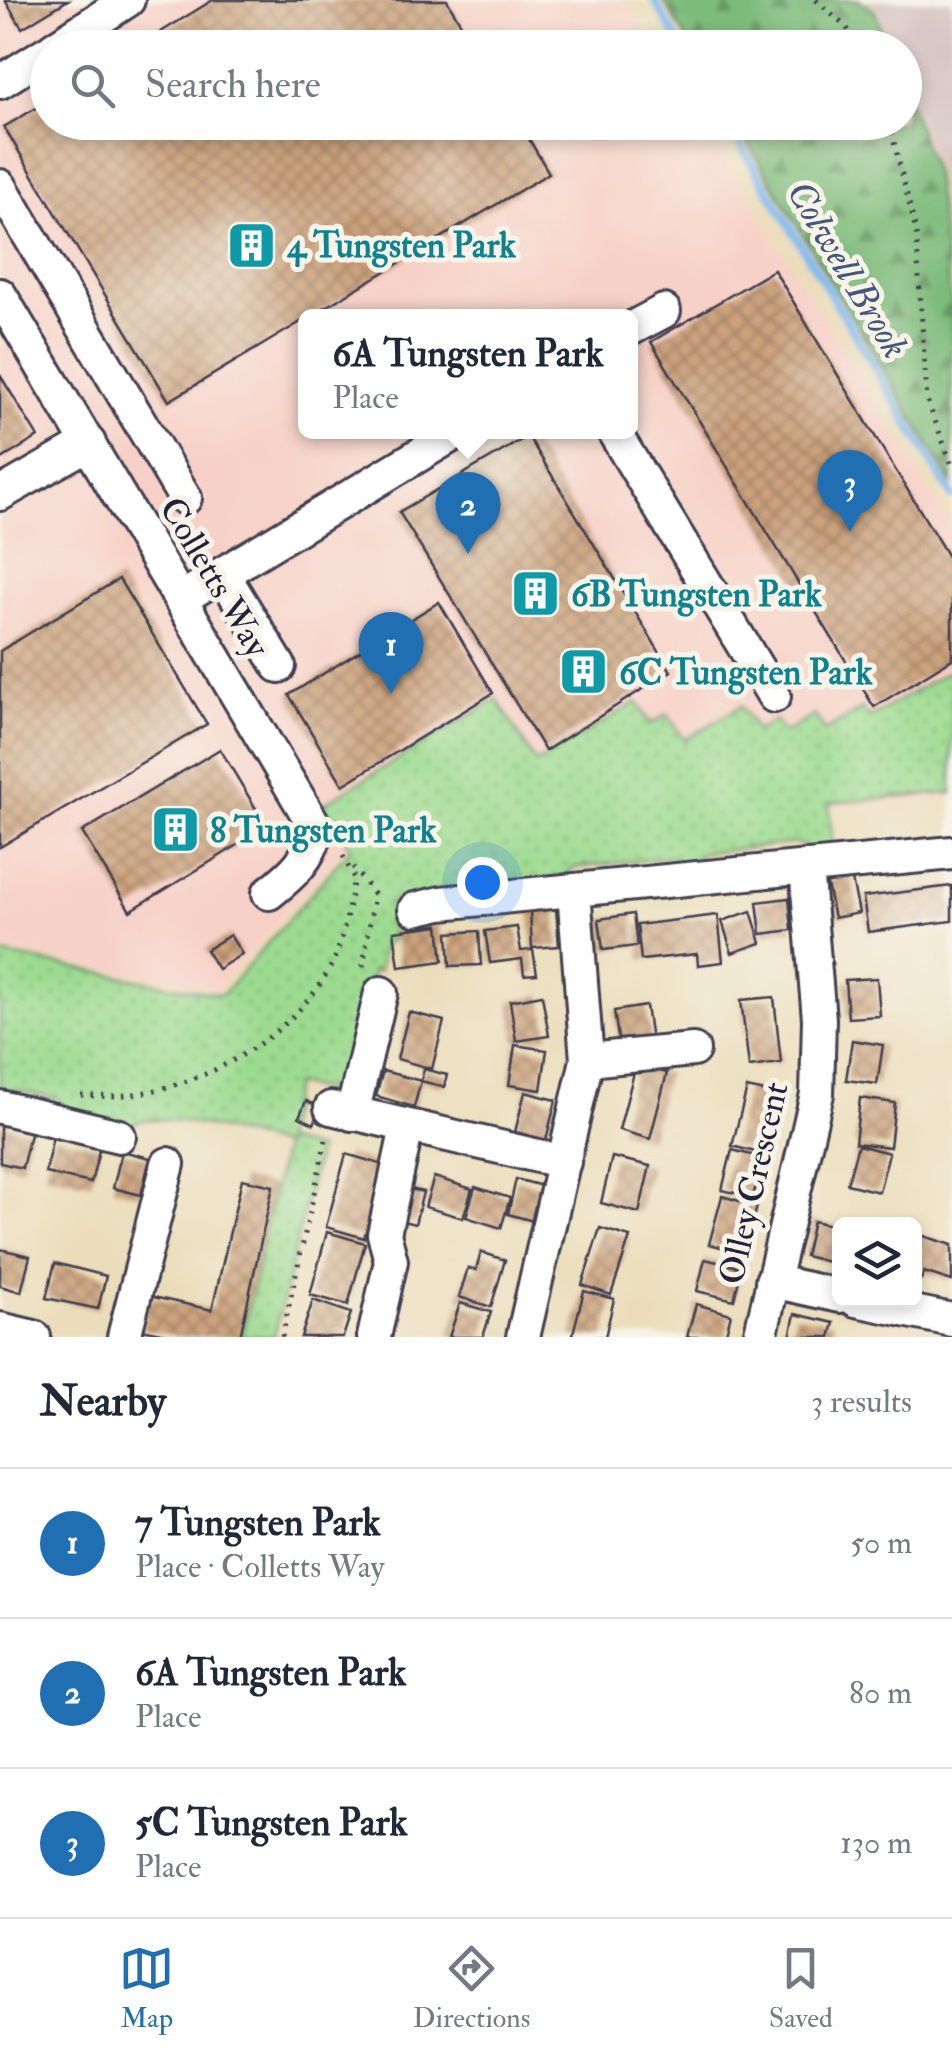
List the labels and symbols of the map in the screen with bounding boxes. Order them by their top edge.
water label: Colwell Brook [775,172,919,367]
building icon: 4 Tungsten Park [226,219,278,271]
place label: 4 Tungsten Park [286,224,516,268]
pin: 3 [818,450,882,532]
pin: 2 [436,472,500,554]
street label: Colletts Way [149,490,279,666]
building icon: 6B Tungsten Park [510,568,562,620]
place label: 6B Tungsten Park [571,573,822,617]
pin: 1 [358,612,424,694]
building icon: 6C Tungsten Park [558,646,610,698]
place label: 6C Tungsten Park [619,651,873,695]
building icon: 8 Tungsten Park [149,804,201,856]
place label: 8 Tungsten Park [210,809,437,853]
your location [457,857,508,908]
street label: Olley Crescent [709,1078,799,1289]

